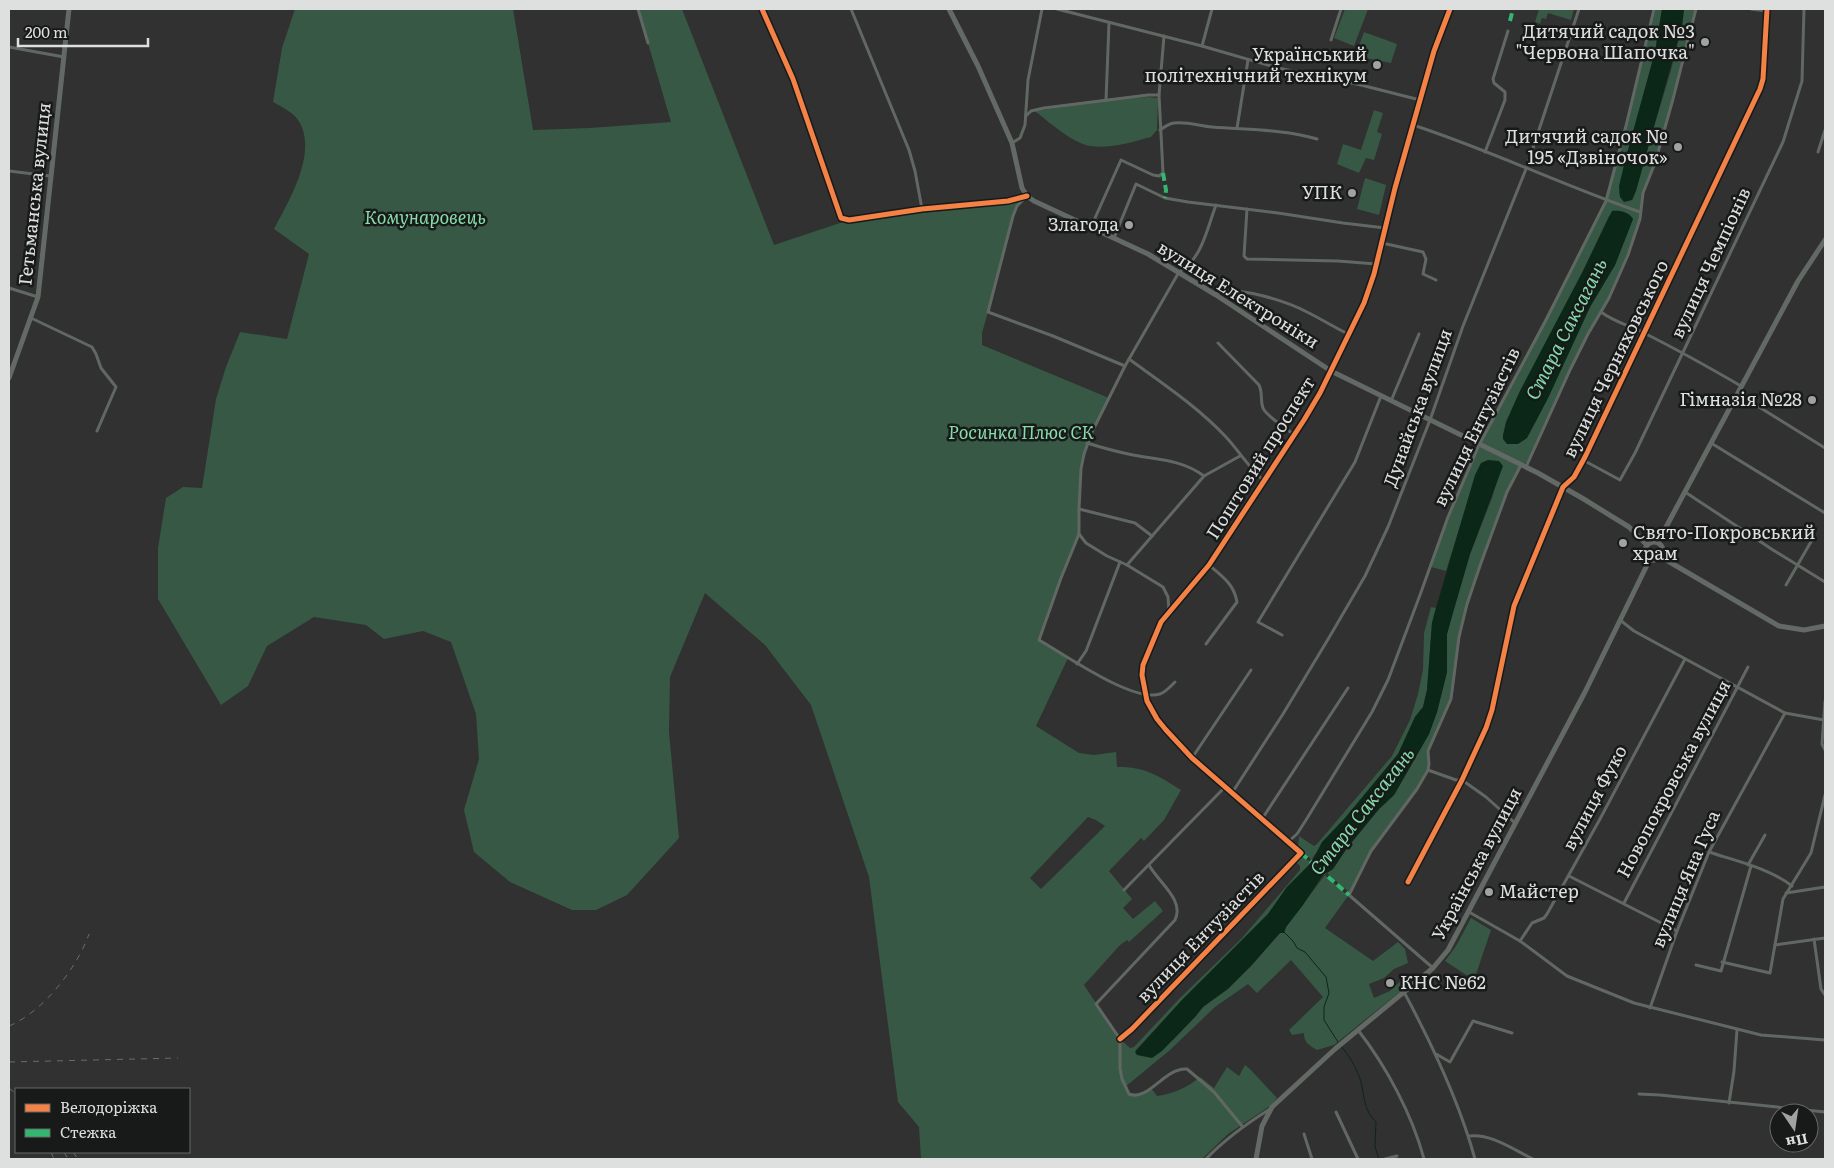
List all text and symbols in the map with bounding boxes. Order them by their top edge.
scale bar [18,15,148,47]
place label: Дитячий садок №3 "Червона Шапочка" [1516,17,1695,65]
text: 200 m [25,20,68,43]
marker: Дитячий садок №3 "Червона Шапочка" [1699,36,1711,48]
place label: Український політехнічний технікум [1144,40,1367,88]
marker: Український політехнічний технікум [1371,59,1383,71]
street label: Гетьманська вулиця [10,101,57,287]
place label: Дитячий садок № 195 «Дзвіночок» [1505,122,1668,170]
marker: Дитячий садок № 195 «Дзвіночок» [1672,141,1684,153]
place label: УПК [1302,178,1342,205]
street label: вулиця Чемпіонів [1663,182,1757,342]
marker: УПК [1346,187,1358,199]
park label: Комунаровець [364,203,486,230]
place label: Злагода [1048,210,1119,237]
marker: Злагода [1123,219,1135,231]
street label: вулиця Електроніки [1153,233,1325,354]
water label: Стара Саксагань [1517,253,1613,404]
street label: вулиця Черняховського [1555,255,1674,462]
street label: Дунайська вулиця [1375,325,1458,490]
street label: вулиця Ентузіастів [1425,342,1526,510]
street label: Поштовий проспект [1199,370,1321,544]
place label: Гімназія №28 [1679,385,1802,412]
marker: Гімназія №28 [1806,394,1818,406]
park label: Росинка Плюс СК [948,418,1094,445]
place label: Свято-Покровський храм [1633,518,1816,566]
marker: Свято-Покровський храм [1617,537,1629,549]
street label: Новопокровська вулиця [1609,675,1736,882]
water label: Стара Саксагань [1302,740,1420,880]
street label: вулиця Фуко [1555,740,1633,855]
street label: Українська вулиця [1424,782,1527,945]
street label: вулиця Яна Гуса [1643,805,1726,951]
street label: вулиця Ентузіастів [1130,864,1270,1008]
place label: Майстер [1499,877,1579,904]
marker: Майстер [1483,886,1495,898]
place label: КНС №62 [1400,968,1486,995]
marker: КНС №62 [1384,977,1396,989]
legend [15,1088,190,1153]
text: Велодоріжка [60,1095,158,1118]
north arrow [1769,1103,1819,1153]
text: Стежка [60,1120,117,1143]
text: Пн [1784,1129,1810,1154]

